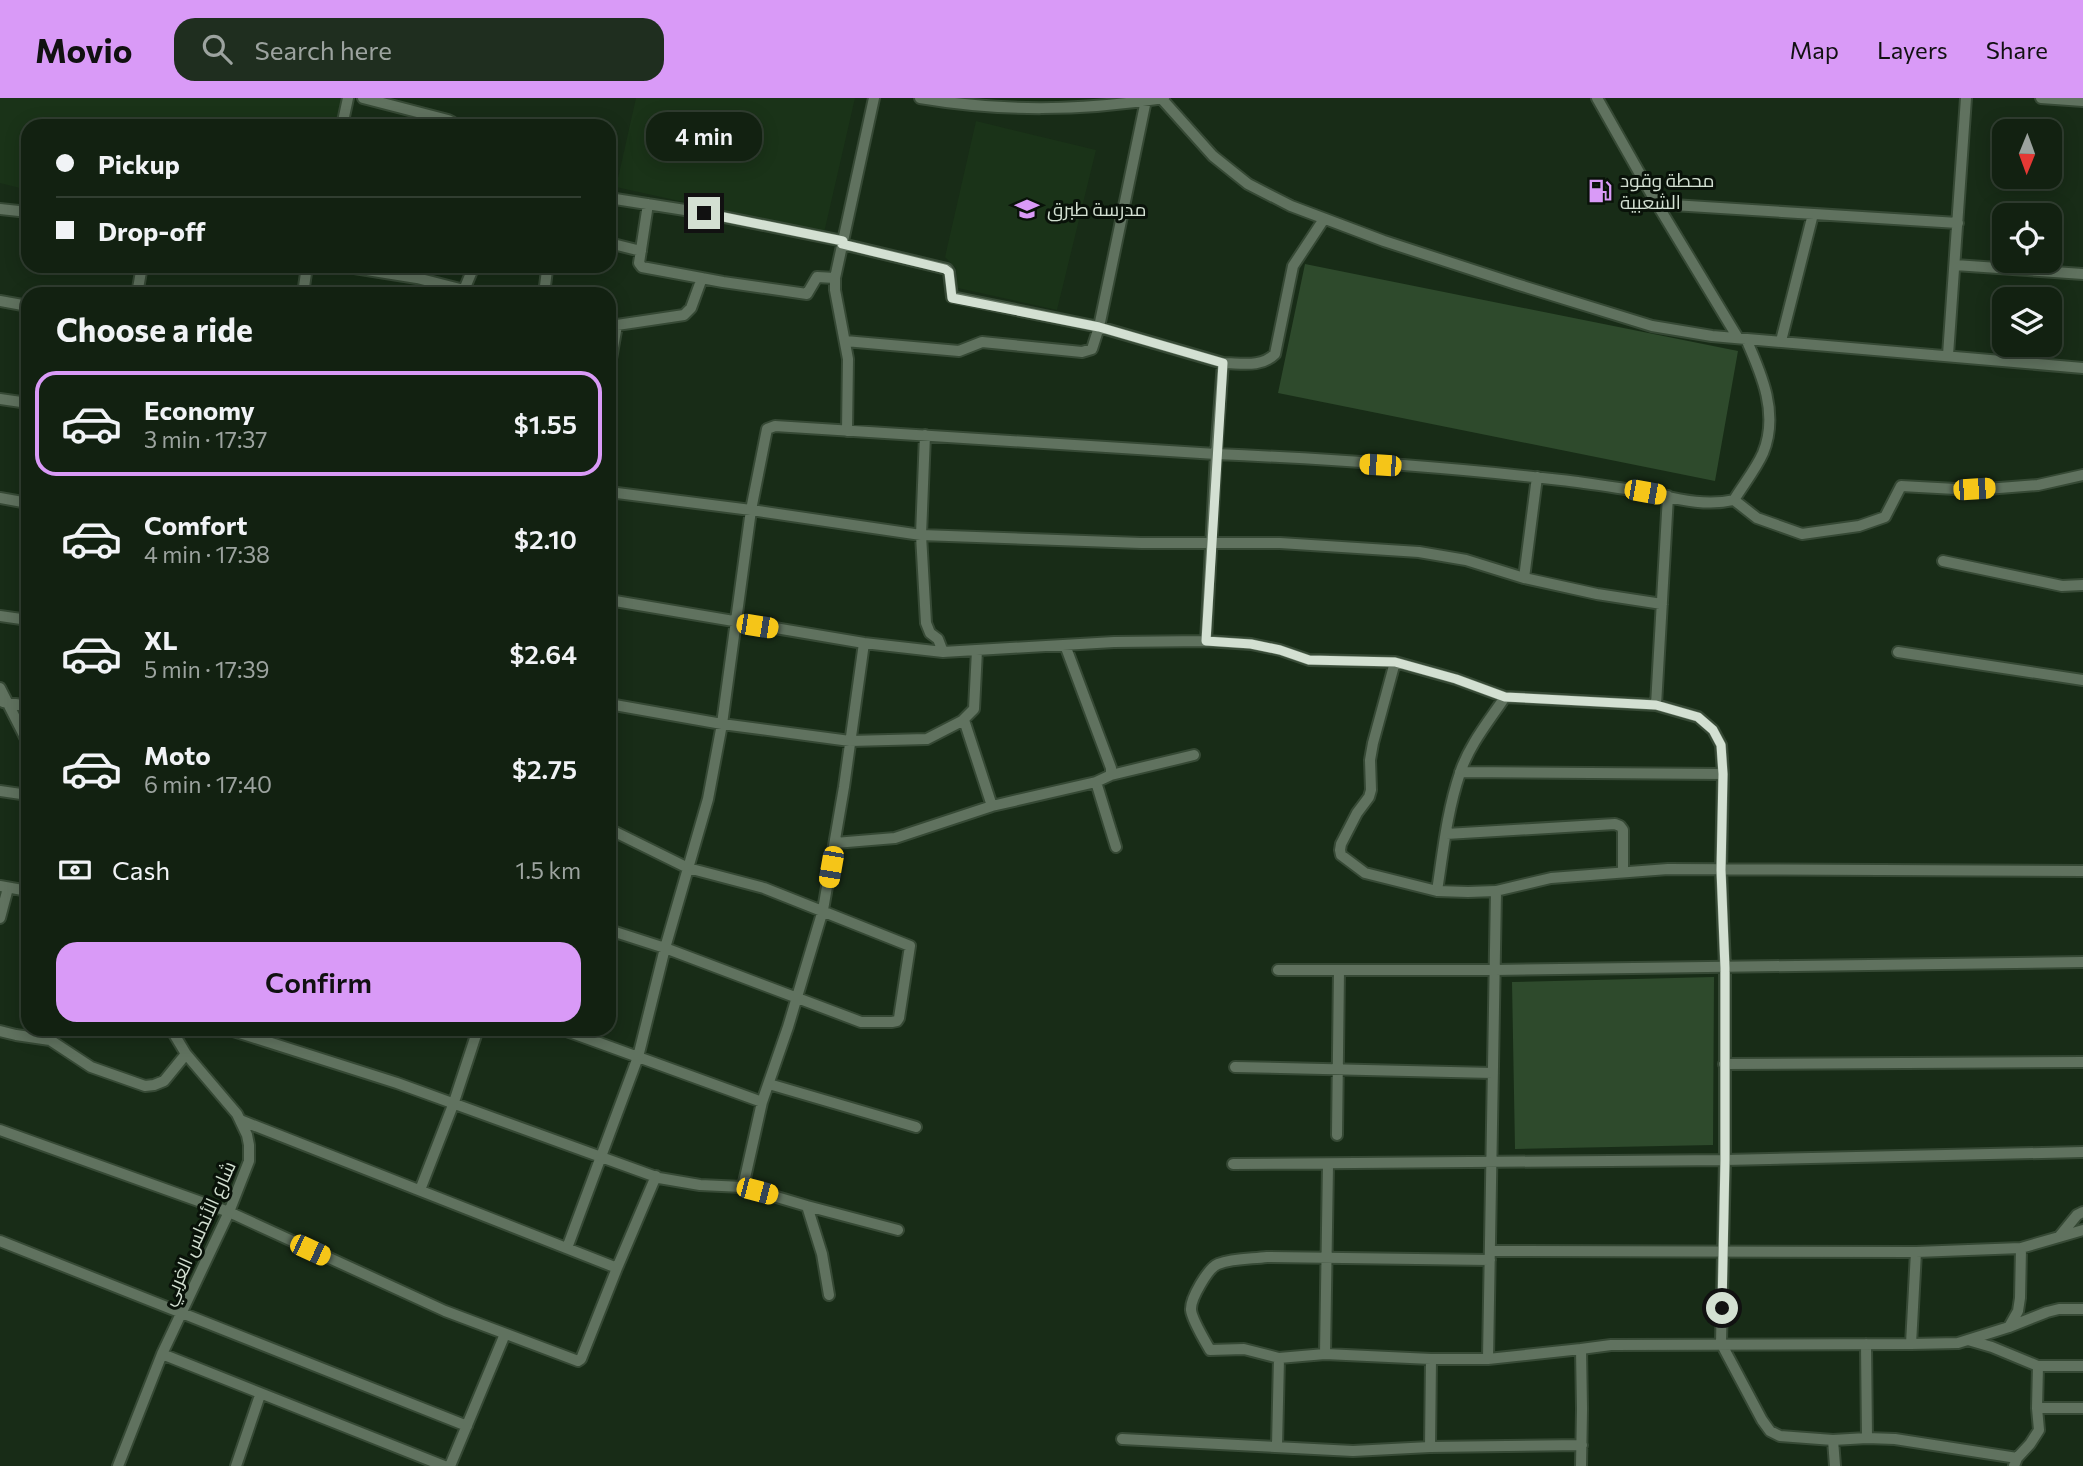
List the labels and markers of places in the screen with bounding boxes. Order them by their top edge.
place label: محطة وقود الشعبية [1620,168,1715,213]
fuel station icon: محطة وقود الشعبية [1586,177,1614,205]
school or university icon: مدرسة طبرق [1013,195,1041,223]
place label: مدرسة طبرق [1047,197,1147,222]

